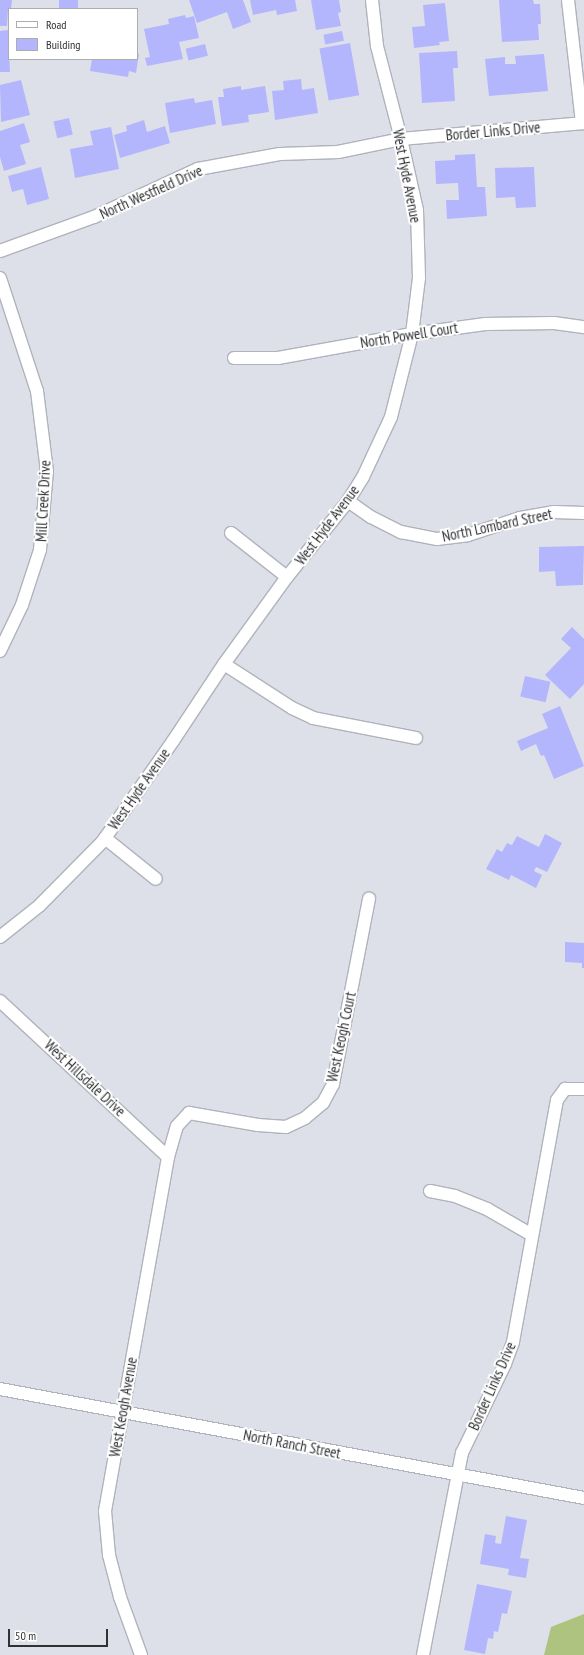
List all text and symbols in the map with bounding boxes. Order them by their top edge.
legend [8,8,138,60]
text: Road [46,17,66,32]
text: Building [46,37,81,52]
street label: Border Links Drive [445,118,541,144]
street label: West Hyde Avenue [389,127,425,225]
street label: North Westfield Drive [97,161,205,223]
street label: North Powell Court [359,318,459,352]
street label: Mill Creek Drive [32,459,54,543]
street label: West Hyde Avenue [291,481,363,569]
street label: North Lombard Street [440,505,554,545]
street label: West Hyde Avenue [104,745,174,833]
street label: West Keogh Court [323,990,359,1084]
street label: West Hillsdale Drive [41,1036,129,1120]
street label: Border Links Drive [464,1339,520,1433]
street label: West Keogh Avenue [105,1355,141,1459]
street label: North Ranch Street [242,1426,342,1462]
scale bar [10,1621,110,1647]
text: 50 m [15,1628,36,1643]

